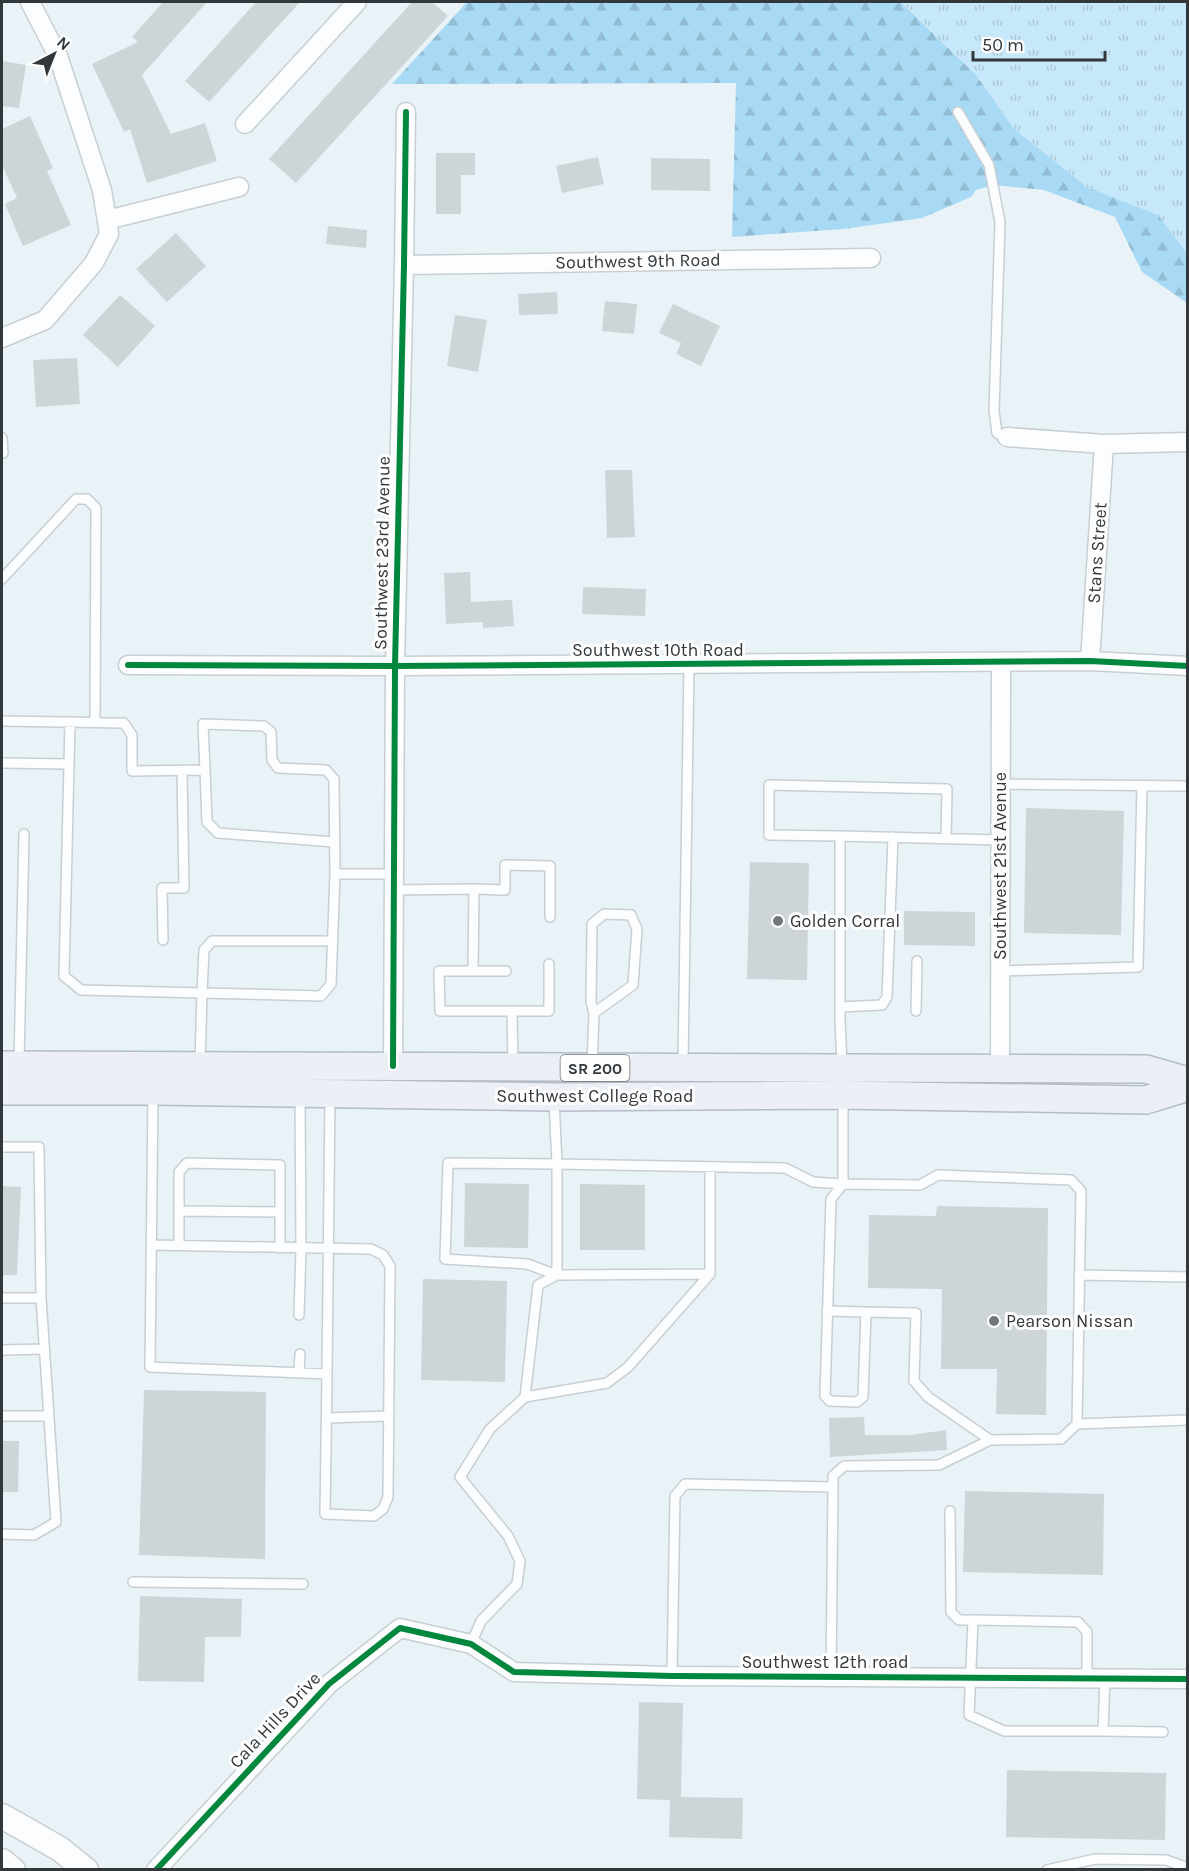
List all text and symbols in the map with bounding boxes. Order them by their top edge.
north arrow [24,24,84,84]
scale bar [973,24,1105,62]
text: N [53,32,74,54]
text: 50 m [982,34,1024,56]
street label: Southwest 9th Road [555,249,721,273]
street label: Southwest 23rd Avenue [369,456,395,650]
street label: Stans Street [1082,501,1112,604]
street label: Southwest 10th Road [572,639,744,661]
street label: Southwest 21st Avenue [989,772,1011,960]
place label: Golden Corral [790,910,900,932]
marker: Golden Corral [771,914,785,928]
road number: SR 200 [560,1055,630,1081]
street label: Southwest College Road [496,1085,694,1107]
place label: Pearson Nissan [1006,1310,1133,1332]
marker: Pearson Nissan [987,1314,1001,1328]
street label: Southwest 12th road [741,1651,909,1673]
street label: Cala Hills Drive [225,1667,325,1773]

